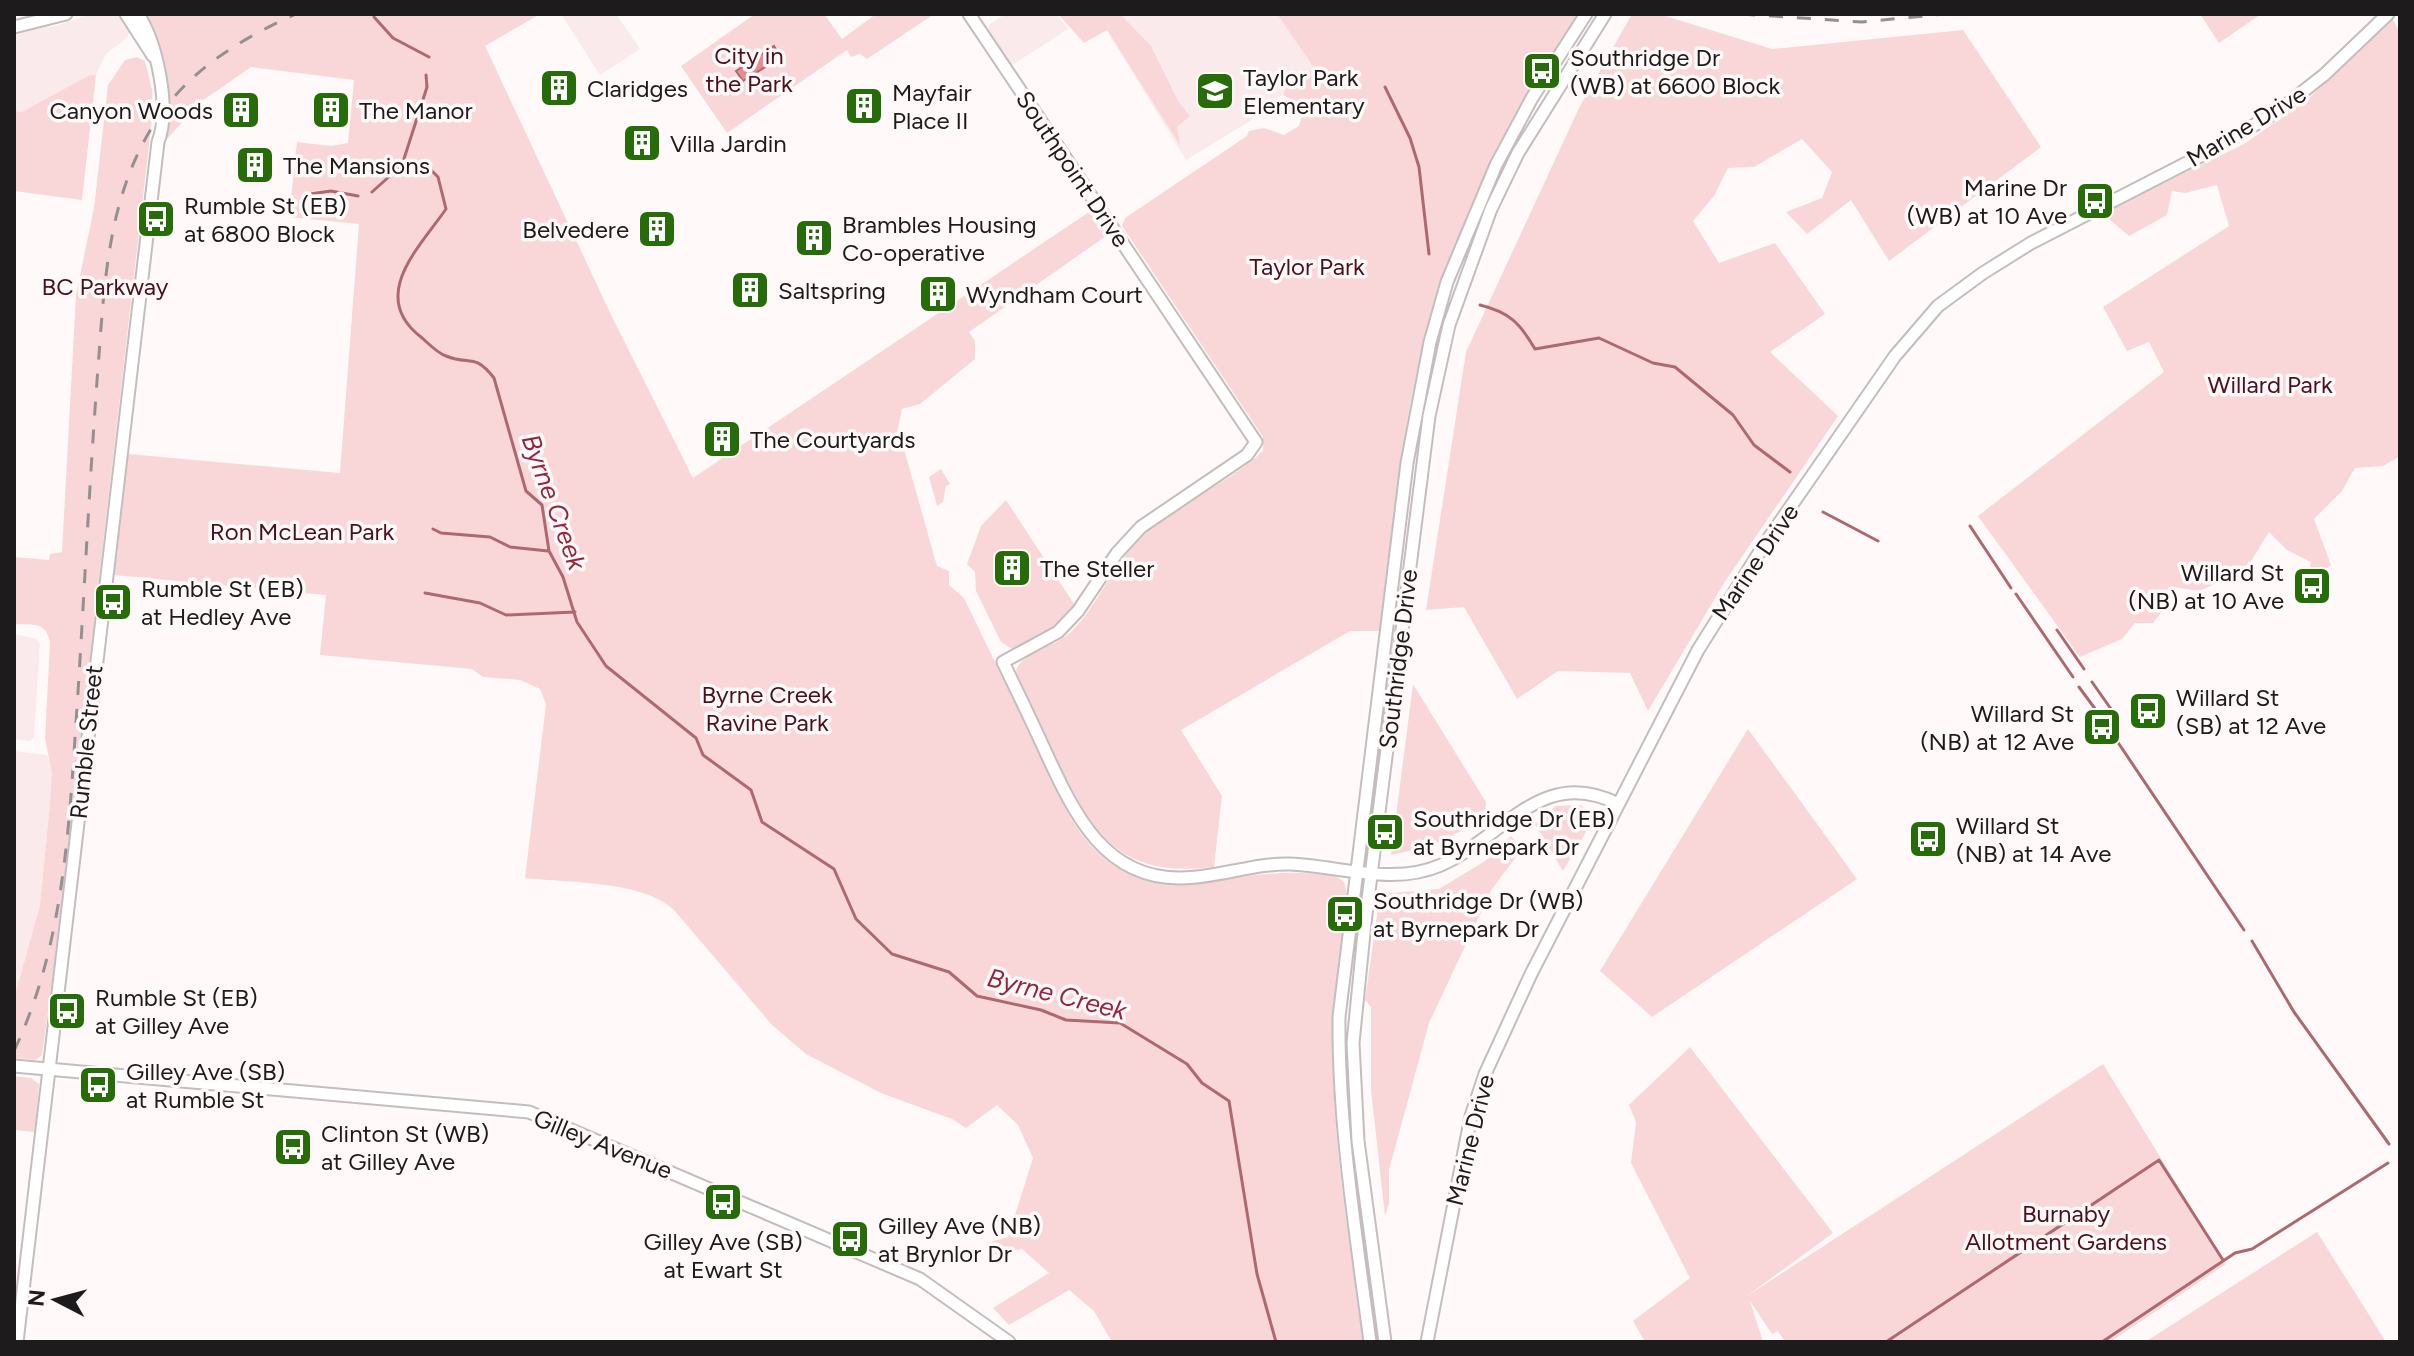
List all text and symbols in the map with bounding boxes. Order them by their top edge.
park label: City in the Park [705,41,793,98]
place label: Southridge Dr (WB) at 6600 Block [1570,43,1780,100]
bus stop icon: Southridge Dr (WB) at 6600 Block [1521,50,1563,92]
place label: Taylor Park Elementary [1243,63,1365,120]
building icon: Claridges [538,67,580,109]
school or university icon: Taylor Park Elementary [1194,70,1236,112]
place label: Claridges [587,74,688,103]
place label: Mayfair Place II [892,78,972,135]
street label: Marine Drive [2181,79,2311,173]
building icon: Mayfair Place II [843,85,885,127]
street label: Southpoint Drive [1010,85,1136,253]
building icon: Canyon Woods [220,89,262,131]
building icon: The Manor [310,89,352,131]
place label: Canyon Woods [50,96,213,125]
place label: The Manor [359,96,473,125]
building icon: Villa Jardin [621,122,663,164]
place label: Villa Jardin [670,129,787,158]
building icon: The Mansions [234,144,276,186]
place label: The Mansions [283,151,430,180]
place label: Marine Dr (WB) at 10 Ave [1907,173,2067,230]
bus stop icon: Marine Dr (WB) at 10 Ave [2074,180,2116,222]
place label: Rumble St (EB) at 6800 Block [184,191,347,248]
bus stop icon: Rumble St (EB) at 6800 Block [135,198,177,240]
building icon: Belvedere [636,208,678,250]
place label: Brambles Housing Co-operative [842,210,1037,267]
place label: Belvedere [522,215,629,244]
building icon: Brambles Housing Co-operative [793,217,835,259]
park label: Taylor Park [1249,252,1365,281]
building icon: Saltspring [729,269,771,311]
park label: BC Parkway [42,272,169,301]
building icon: Wyndham Court [917,273,959,315]
place label: Saltspring [778,276,886,305]
place label: Wyndham Court [966,280,1143,309]
park label: Willard Park [2207,370,2333,399]
building icon: The Courtyards [701,418,743,460]
place label: The Courtyards [750,425,915,454]
water label: Byrne Creek [515,430,594,576]
street label: Marine Drive [1705,498,1805,626]
park label: Ron McLean Park [210,517,395,546]
building icon: The Steller [991,547,1033,589]
place label: The Steller [1040,554,1154,583]
place label: Willard St (NB) at 10 Ave [2128,558,2284,615]
bus stop icon: Willard St (NB) at 10 Ave [2291,565,2333,607]
street label: Southridge Drive [1373,567,1423,751]
place label: Rumble St (EB) at Hedley Ave [141,574,304,631]
bus stop icon: Rumble St (EB) at Hedley Ave [92,581,134,623]
street label: Rumble Street [64,664,108,820]
park label: Byrne Creek Ravine Park [701,680,833,737]
place label: Willard St (SB) at 12 Ave [2176,683,2326,740]
bus stop icon: Willard St (SB) at 12 Ave [2127,690,2169,732]
place label: Willard St (NB) at 12 Ave [1920,699,2074,756]
bus stop icon: Willard St (NB) at 12 Ave [2081,706,2123,748]
place label: Southridge Dr (EB) at Byrnepark Dr [1413,804,1615,861]
bus stop icon: Southridge Dr (EB) at Byrnepark Dr [1364,811,1406,853]
place label: Willard St (NB) at 14 Ave [1956,811,2111,868]
bus stop icon: Willard St (NB) at 14 Ave [1907,818,1949,860]
place label: Southridge Dr (WB) at Byrnepark Dr [1373,886,1584,943]
bus stop icon: Southridge Dr (WB) at Byrnepark Dr [1324,893,1366,935]
water label: Byrne Creek [984,961,1131,1027]
place label: Rumble St (EB) at Gilley Ave [95,983,258,1040]
bus stop icon: Rumble St (EB) at Gilley Ave [46,990,88,1032]
place label: Gilley Ave (SB) at Rumble St [126,1057,285,1114]
bus stop icon: Gilley Ave (SB) at Rumble St [77,1064,119,1106]
street label: Marine Drive [1440,1071,1500,1209]
street label: Gilley Avenue [529,1103,677,1185]
place label: Clinton St (WB) at Gilley Ave [321,1119,489,1176]
bus stop icon: Clinton St (WB) at Gilley Ave [272,1126,314,1168]
bus stop icon: Gilley Ave (SB) at Ewart St [702,1181,744,1223]
park label: Burnaby Allotment Gardens [1965,1199,2167,1256]
place label: Gilley Ave (NB) at Brynlor Dr [878,1211,1041,1268]
bus stop icon: Gilley Ave (NB) at Brynlor Dr [829,1218,871,1260]
place label: Gilley Ave (SB) at Ewart St [643,1227,803,1284]
north arrow [16,1260,96,1340]
text: N [22,1288,51,1308]

